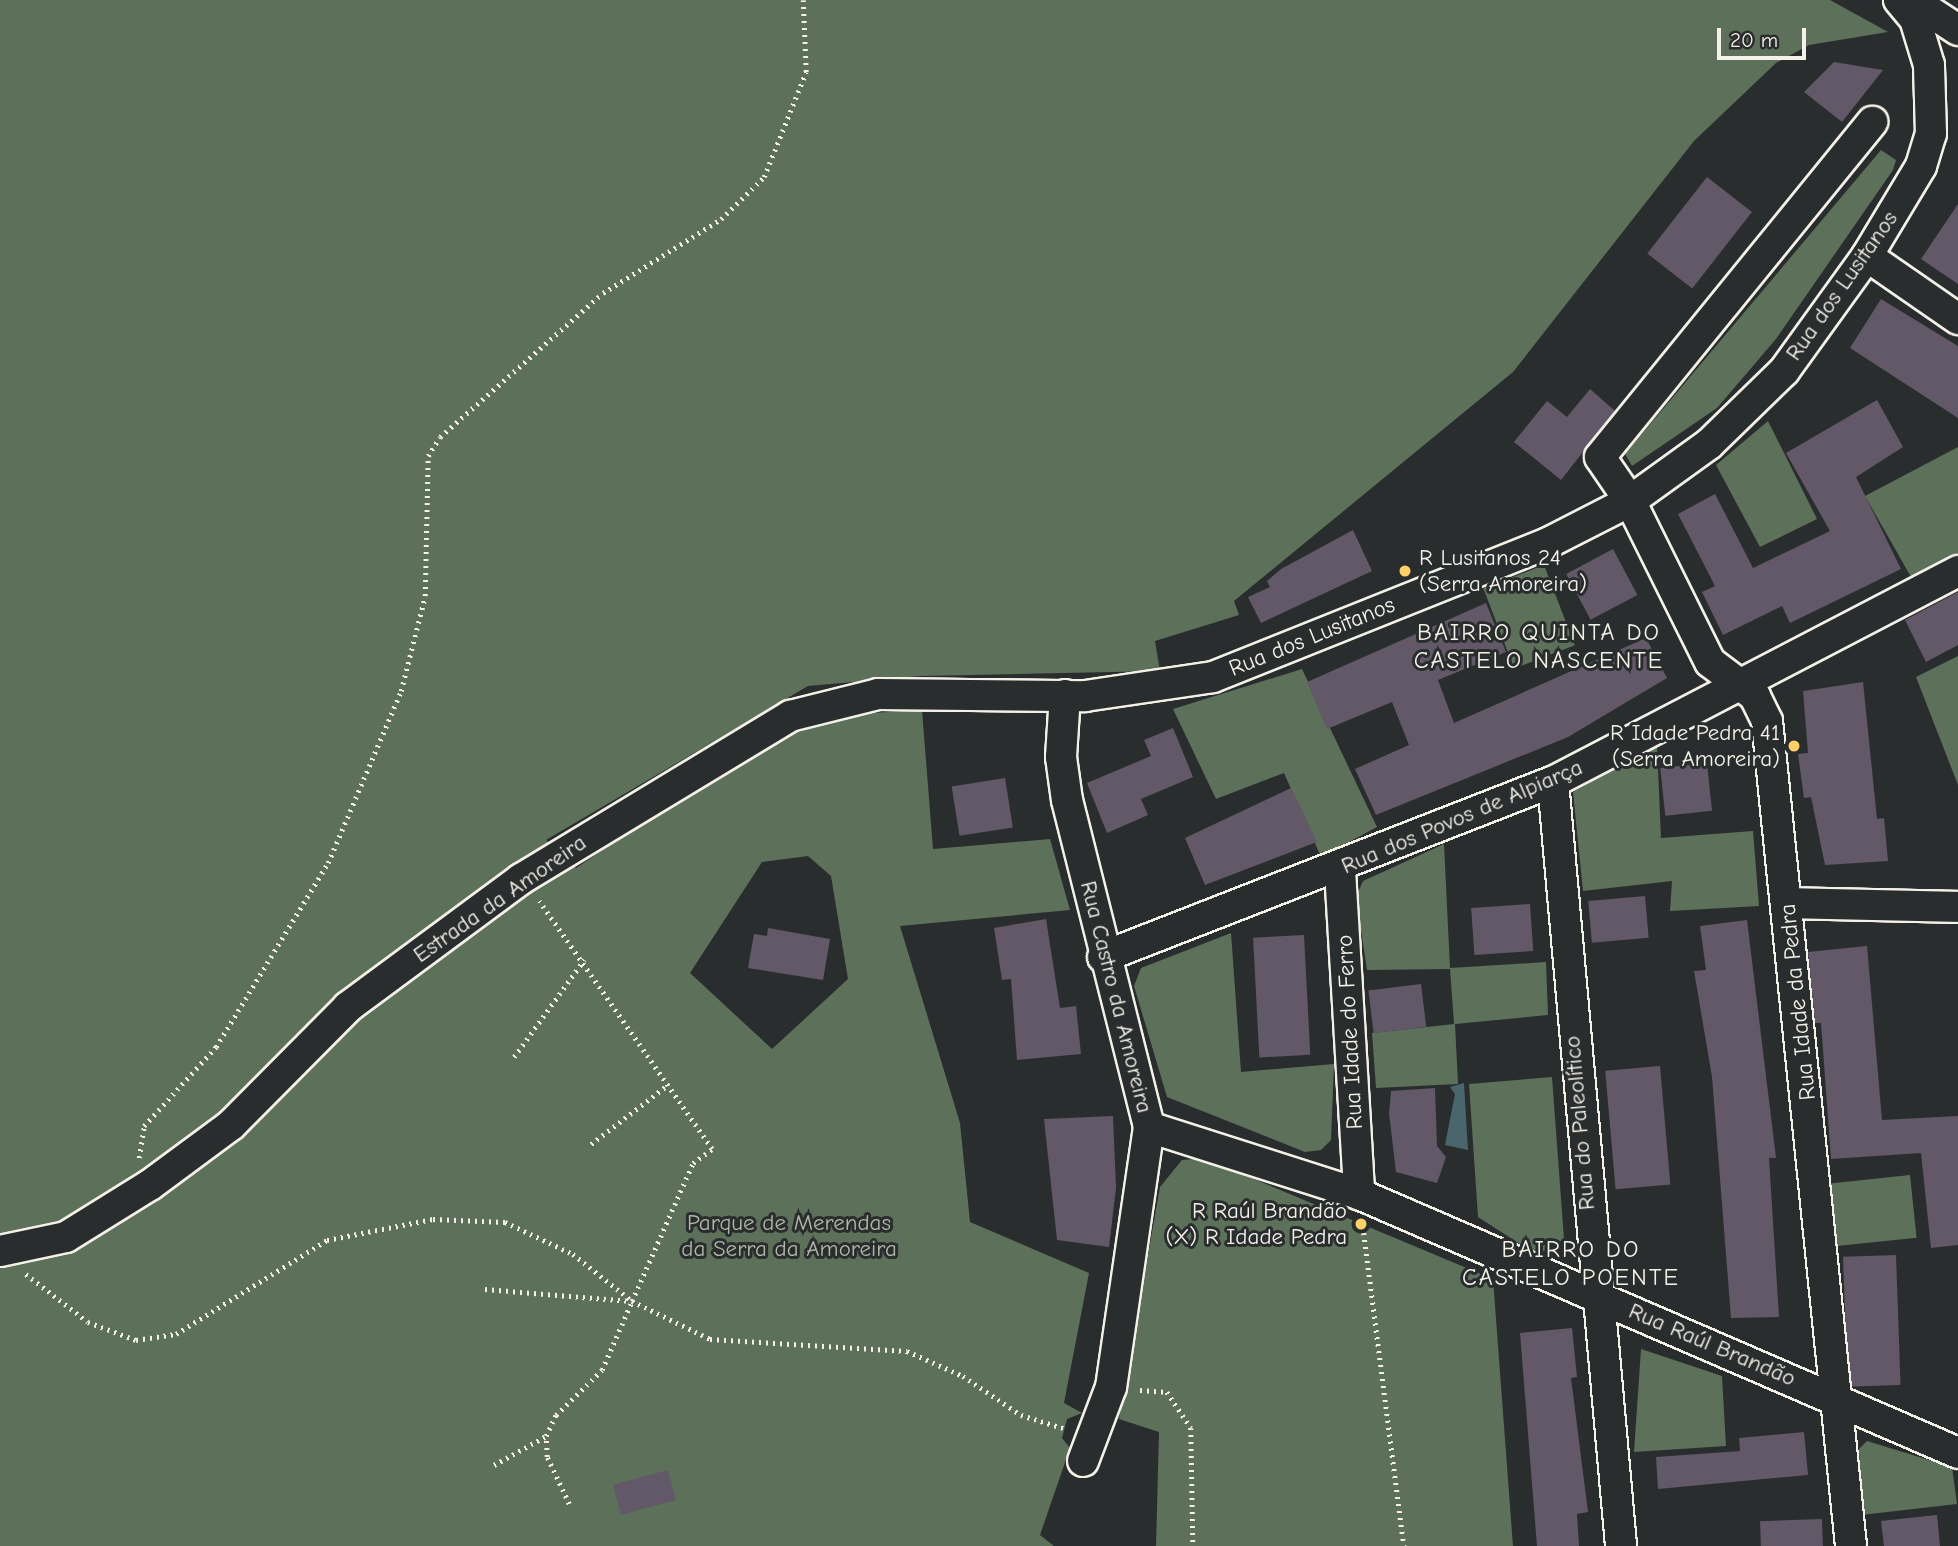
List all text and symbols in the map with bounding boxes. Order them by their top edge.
scale bar [1720,14,1809,58]
text: 20 m [1730,28,1778,52]
street label: Rua dos Lusitanos [1780,206,1904,366]
place label: R Lusitanos 24 (Serra Amoreira) [1419,544,1587,598]
marker: R Lusitanos 24 (Serra Amoreira) [1397,563,1413,579]
street label: Rua dos Lusitanos [1225,591,1399,683]
district label: BAIRRO QUINTA DO CASTELO NASCENTE [1416,619,1662,675]
place label: R Idade Pedra 41 (Serra Amoreira) [1610,719,1780,773]
marker: R Idade Pedra 41 (Serra Amoreira) [1786,738,1802,754]
street label: Rua dos Povos de Alpiarça [1337,754,1587,880]
street label: Estrada da Amoreira [408,829,592,969]
street label: Rua Castro da Amoreira [1074,878,1158,1116]
street label: Rua Idade da Pedra [1774,902,1822,1102]
street label: Rua Idade do Ferro [1331,934,1369,1130]
street label: Rua do Paleolítico [1559,1035,1601,1211]
place label: R Raúl Brandão (X) R Idade Pedra [1166,1197,1347,1251]
park label: Parque de Merendas da Serra da Amoreira [681,1209,897,1263]
marker: R Raúl Brandão (X) R Idade Pedra [1353,1216,1369,1232]
district label: BAIRRO DO CASTELO POENTE [1464,1236,1678,1292]
street label: Rua Raúl Brandão [1624,1297,1800,1393]

